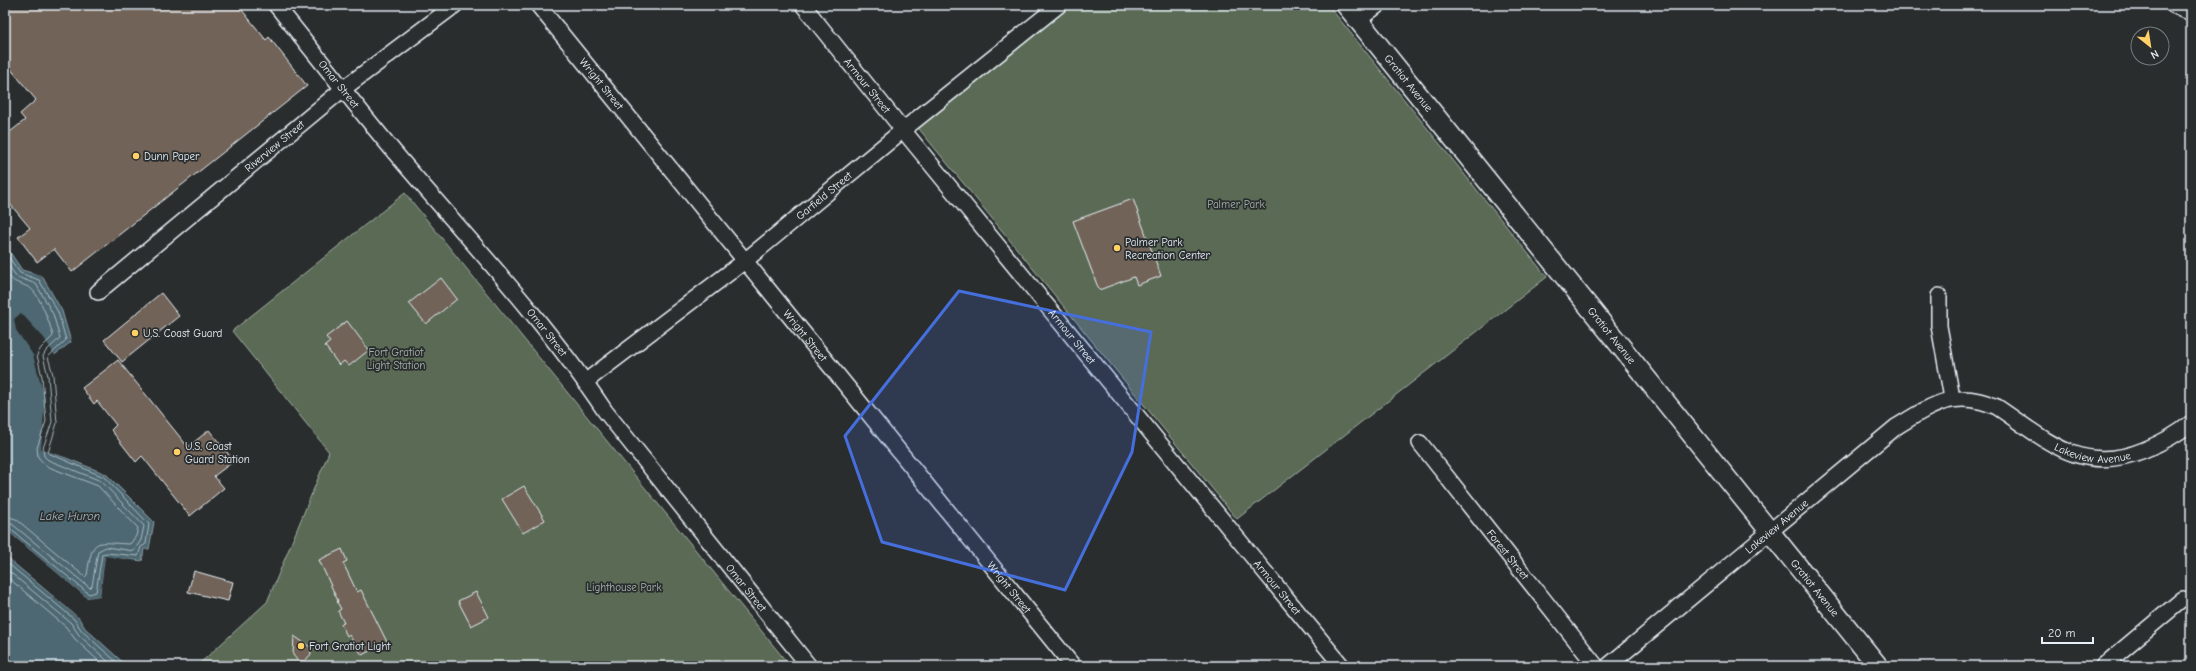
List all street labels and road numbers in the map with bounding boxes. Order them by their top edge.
street label: Gratiot Avenue [1381,52,1435,115]
street label: Wright Street [576,55,626,113]
street label: Armour Street [841,56,893,117]
street label: Omar Street [316,58,362,111]
street label: Riverview Street [242,117,308,175]
street label: Garfield Street [794,169,855,223]
street label: Gratiot Avenue [1585,304,1639,367]
street label: Omar Street [524,306,570,360]
street label: Wright Street [780,307,830,365]
street label: Armour Street [1045,307,1099,368]
street label: Lakeview Avenue [2052,440,2133,466]
street label: Lakeview Avenue [1743,496,1811,556]
street label: Forest Street [1484,527,1532,583]
street label: Armour Street [1251,557,1304,618]
street label: Gratiot Avenue [1788,557,1842,620]
street label: Wright Street [984,559,1034,617]
street label: Omar Street [723,561,769,615]

